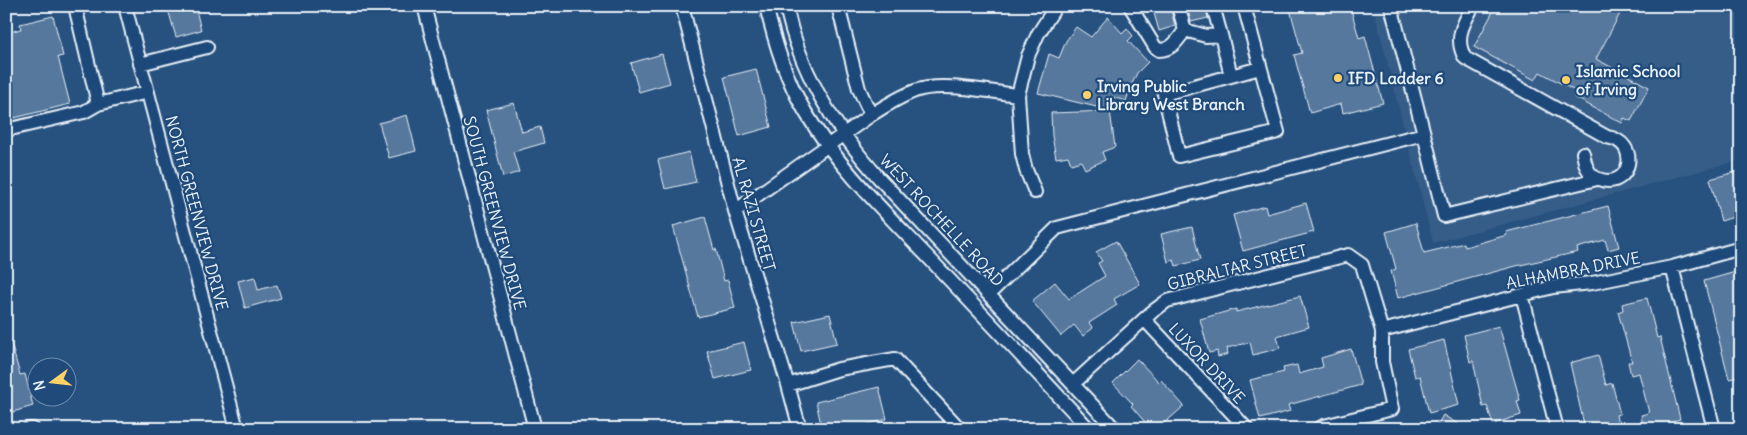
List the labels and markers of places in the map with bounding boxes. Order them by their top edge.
place label: Islamic School of Irving [1576,61,1680,100]
place label: IFD Ladder 6 [1348,68,1444,88]
marker: IFD Ladder 6 [1332,72,1344,84]
marker: Islamic School of Irving [1560,74,1572,86]
place label: Irving Public Library West Branch [1097,76,1245,115]
marker: Irving Public Library West Branch [1081,89,1093,101]

